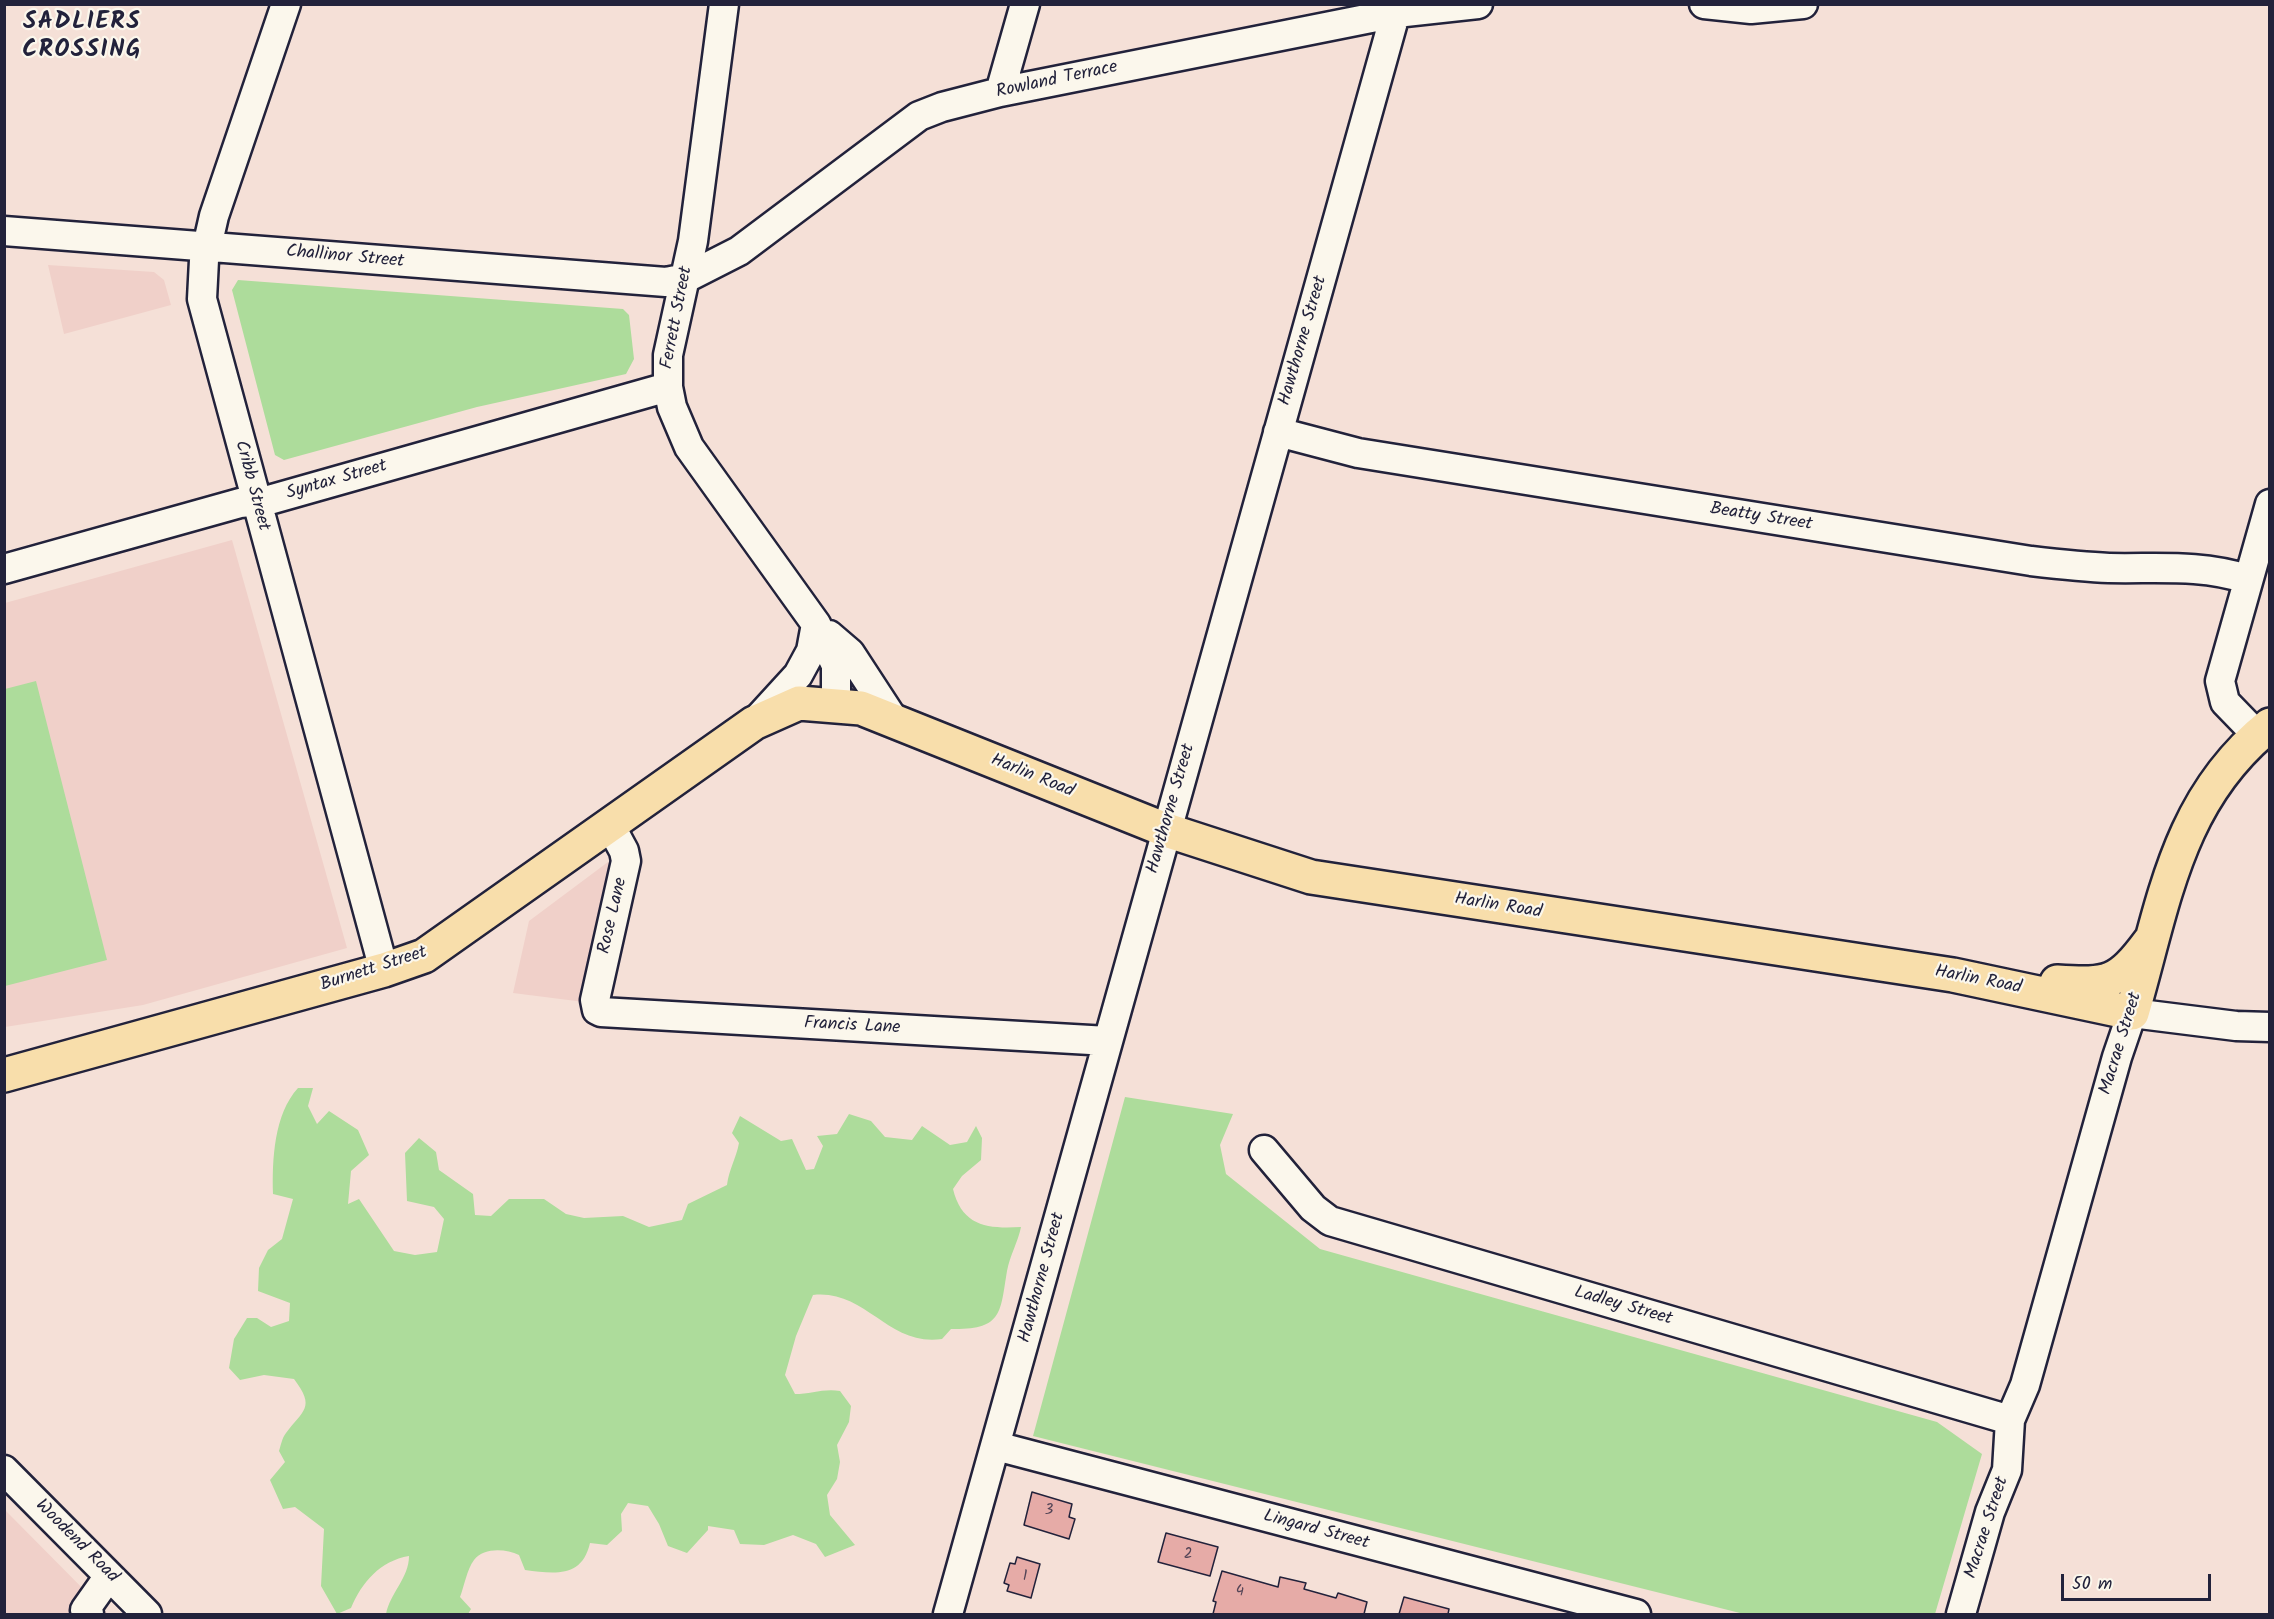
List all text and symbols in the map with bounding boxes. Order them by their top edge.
district label: SADLIERS CROSSING [22,10,142,66]
street label: Rowland Terrace [994,58,1120,104]
street label: Challinor Street [285,242,405,274]
street label: Ferrett Street [657,265,699,371]
street label: Hawthorne Street [1275,274,1333,408]
street label: Cribb Street [229,438,273,534]
street label: Syntax Street [284,456,390,506]
street label: Beatty Street [1708,499,1814,537]
street label: Hawthorne Street [1143,742,1201,876]
street label: Harlin Road [987,750,1077,804]
street label: Rose Lane [595,876,633,956]
street label: Harlin Road [1453,889,1543,925]
street label: Burnett Street [318,943,430,997]
street label: Harlin Road [1933,962,2023,1000]
street label: Macrae Street [2096,990,2148,1098]
street label: Francis Lane [803,1014,901,1040]
street label: Hawthorne Street [1015,1211,1071,1345]
street label: Ladley Street [1571,1283,1675,1331]
street label: Macrae Street [1961,1474,2015,1582]
street label: Woodend Road [30,1496,122,1588]
house number: 3 [1045,1502,1053,1520]
street label: Lingard Street [1261,1507,1371,1555]
house number: 2 [1184,1546,1192,1564]
scale bar [2064,1562,2214,1600]
house number: 1 [1023,1568,1027,1586]
text: 50 m [2072,1570,2112,1599]
house number: 4 [1236,1583,1244,1601]

